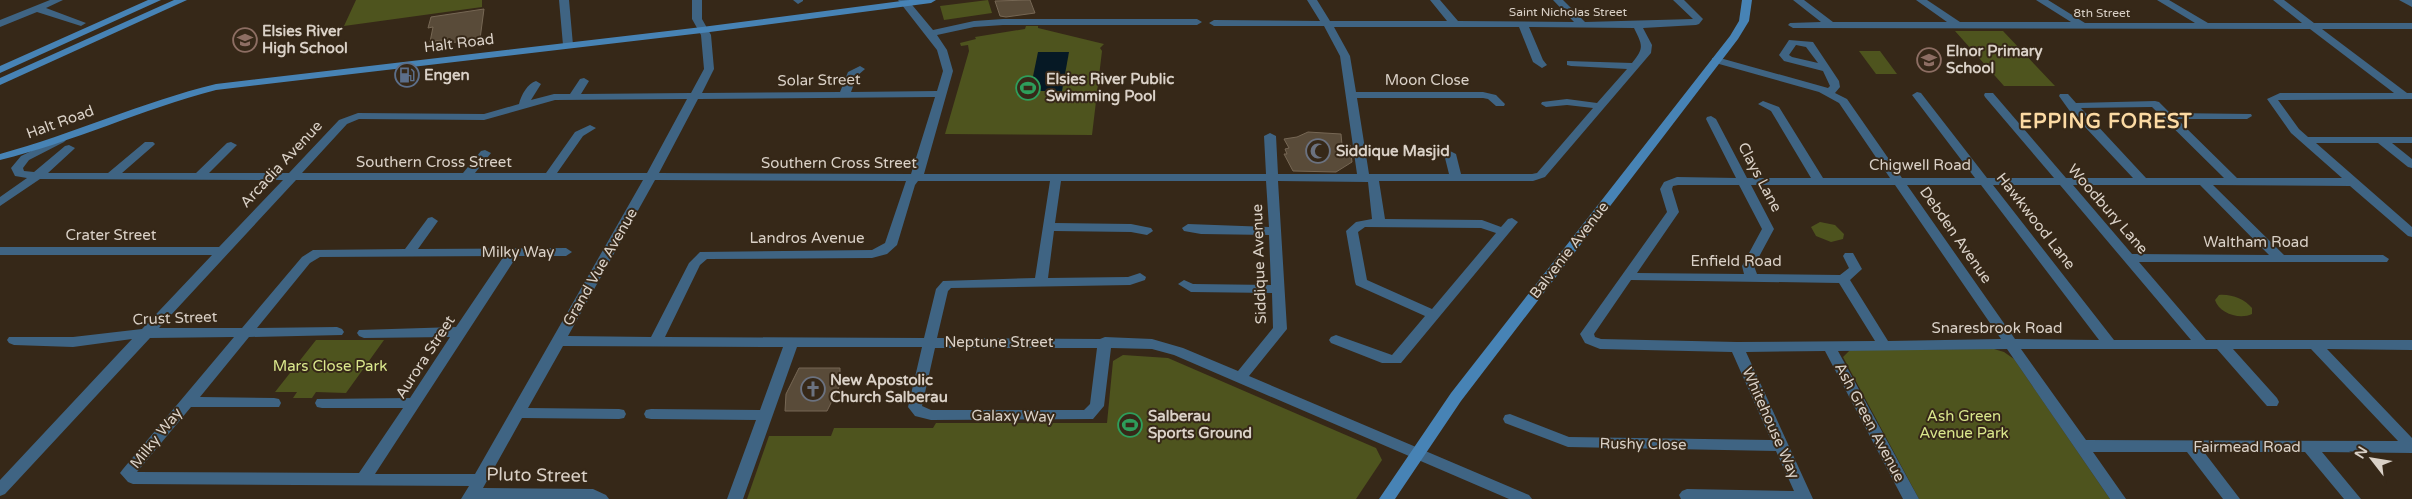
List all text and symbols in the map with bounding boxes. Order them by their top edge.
street label: Saint Nicholas Street [1509,5,1628,19]
street label: 8th Street [2074,6,2131,20]
place label: Elsies River High School [262,22,348,58]
school or university icon: Elsies River High School [232,27,258,53]
street label: Halt Road [423,30,495,56]
place label: Elnor Primary School [1946,42,2043,77]
school or university icon: Elnor Primary School [1916,47,1942,73]
fuel station icon: Engen [394,62,420,88]
place label: Engen [424,66,470,85]
street label: Solar Street [777,70,861,90]
place label: Elsies River Public Swimming Pool [1046,70,1174,106]
street label: Moon Close [1385,71,1469,89]
sports icon: Elsies River Public Swimming Pool [1015,75,1041,101]
street label: Halt Road [24,101,96,143]
district label: EPPING FOREST [2019,110,2193,134]
street label: Arcadia Avenue [236,117,326,211]
mosque icon: Siddique Masjid [1305,138,1331,164]
street label: Clays Lane [1734,139,1786,215]
place label: Siddique Masjid [1336,142,1450,161]
street label: Southern Cross Street [356,153,512,171]
street label: Southern Cross Street [761,154,917,172]
street label: Chigwell Road [1869,156,1971,174]
street label: Woodbury Lane [2064,160,2152,258]
street label: Hawkwood Lane [1993,169,2079,273]
street label: Debden Avenue [1916,183,1996,287]
street label: Balvenie Avenue [1526,198,1612,302]
street label: Siddique Avenue [1248,204,1270,324]
street label: Grand Vue Avenue [559,205,641,329]
street label: Crater Street [66,226,157,244]
street label: Landros Avenue [749,229,865,247]
street label: Waltham Road [2203,233,2309,251]
street label: Milky Way [482,243,554,261]
street label: Enfield Road [1690,252,1782,270]
street label: Crust Street [132,308,218,328]
street label: Aurora Street [391,312,459,402]
street label: Snaresbrook Road [1932,319,2062,337]
street label: Neptune Street [945,333,1054,351]
park label: Mars Close Park [273,357,387,375]
street label: Ash Green Avenue [1831,359,1909,485]
street label: Whitehouse Way [1738,365,1804,481]
place label: New Apostolic Church Salberau [830,371,948,406]
church icon: New Apostolic Church Salberau [800,376,826,402]
street label: Milky Way [126,404,186,472]
street label: Galaxy Way [971,406,1055,426]
place label: Salberau Sports Ground [1148,407,1252,443]
park label: Ash Green Avenue Park [1919,407,2009,442]
sports icon: Salberau Sports Ground [1117,412,1143,438]
street label: Rushy Close [1599,434,1687,454]
north arrow [2347,434,2397,484]
street label: Fairmead Road [2193,438,2301,456]
text: N [2351,443,2371,462]
street label: Pluto Street [486,463,588,487]

